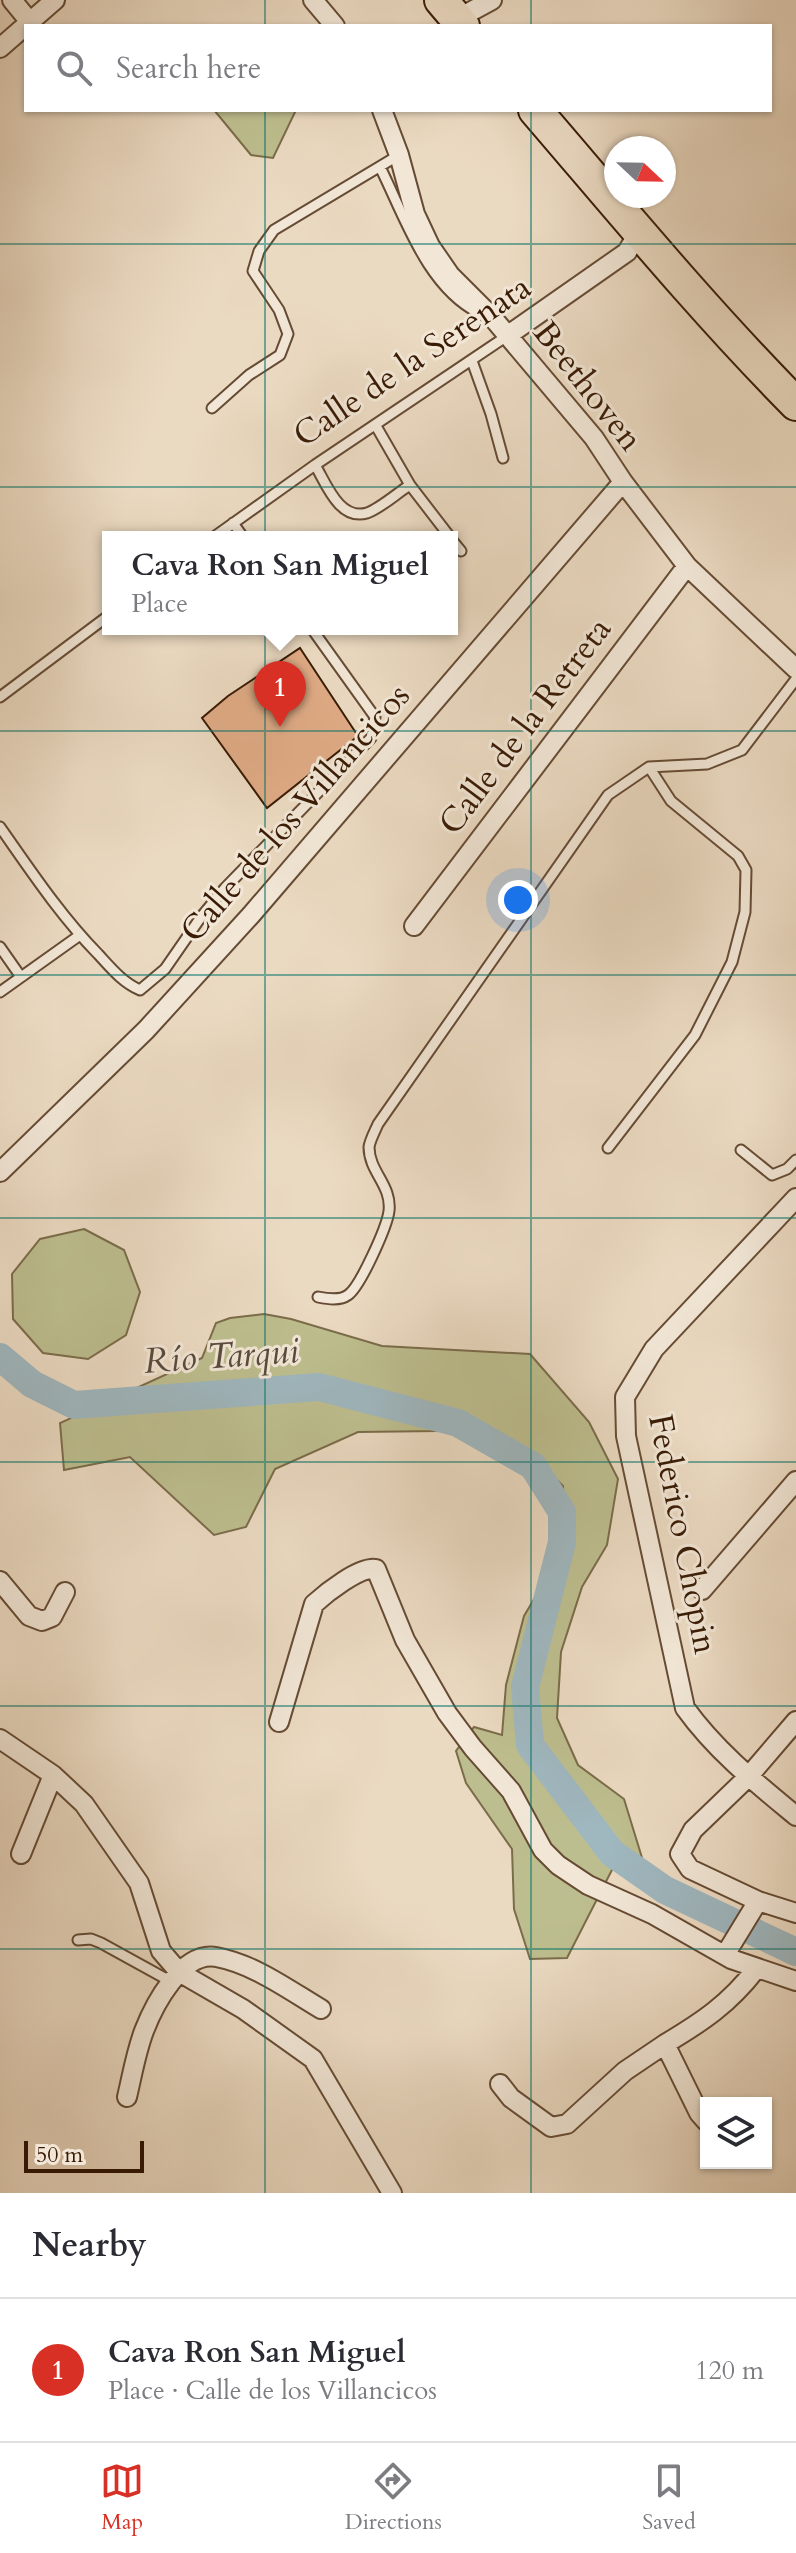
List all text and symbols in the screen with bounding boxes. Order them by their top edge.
search box [24,24,772,112]
icon: search [52,46,96,90]
text: Search here [116,48,261,89]
north arrow [604,136,676,208]
street label: Calle de la Serenata [284,264,540,458]
street label: Beethoven [523,311,653,461]
popup [102,531,458,635]
text: Cava Ron San Miguel [131,545,429,586]
text: Place [131,586,188,621]
street label: Calle de la Retreta [428,608,622,844]
pin: 1 [254,661,306,727]
street label: Calle de los Villancicos [170,674,420,952]
your location [498,880,538,920]
water label: Río Tarqui [142,1326,301,1386]
street label: Federico Chopin [637,1410,729,1658]
map controls [700,2097,772,2169]
button: layers [700,2097,772,2169]
scale bar [24,2137,144,2173]
text: 50 m [36,2140,83,2170]
text: Nearby [32,2222,147,2268]
text: Cava Ron San Miguel [108,2332,406,2373]
text: 1 [51,2353,65,2388]
text: 120 m [695,2353,764,2388]
text: Place · Calle de los Villancicos [108,2373,437,2408]
tab: Map [100,2459,144,2537]
tab: Directions [345,2459,442,2537]
tab: Saved [642,2459,696,2537]

